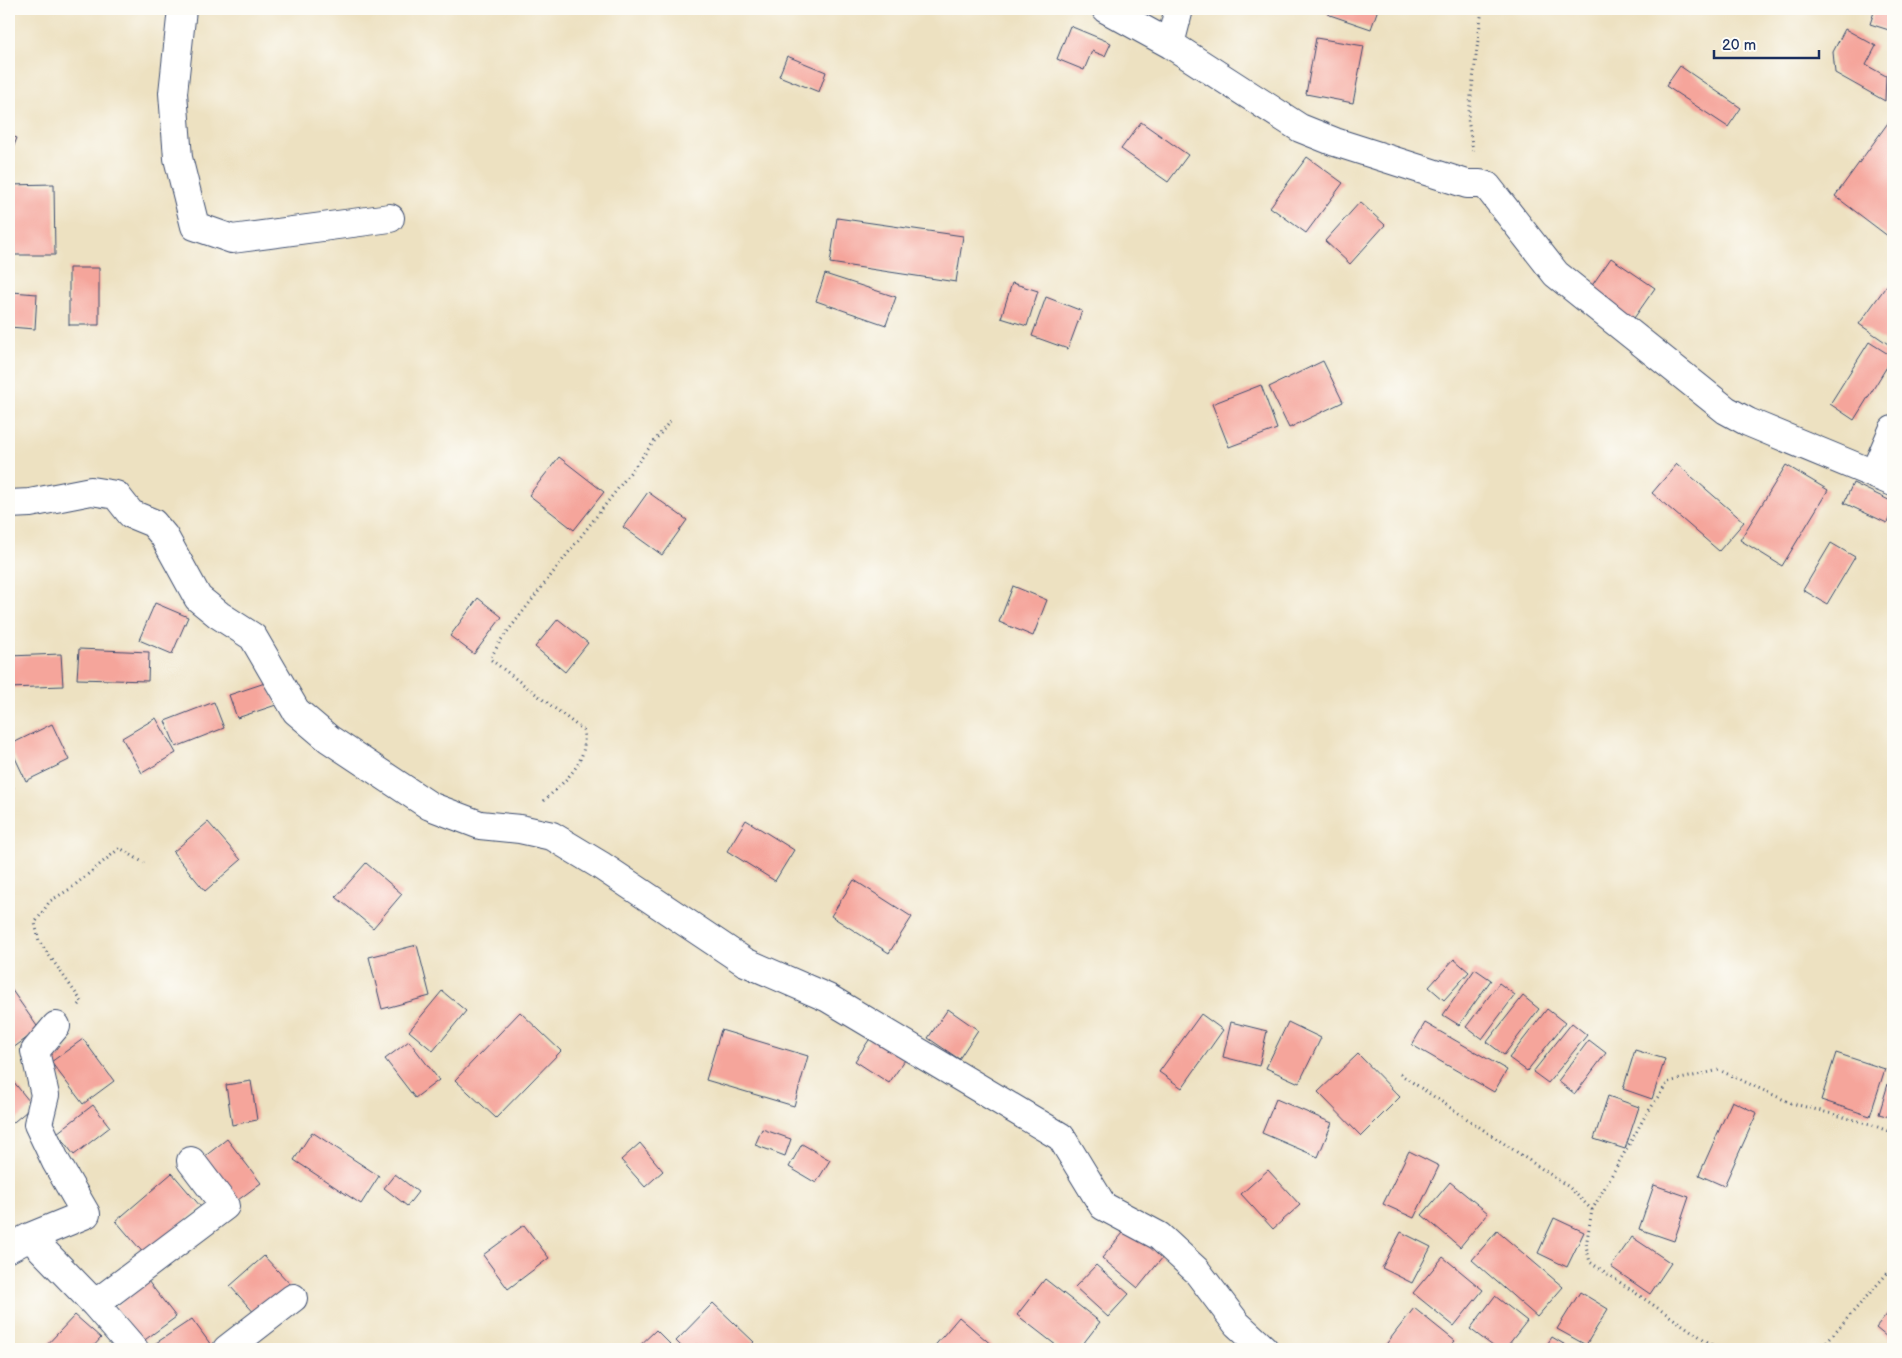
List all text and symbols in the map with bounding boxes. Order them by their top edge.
scale bar [1714,28,1820,60]
text: 20 m [1722,36,1756,55]

